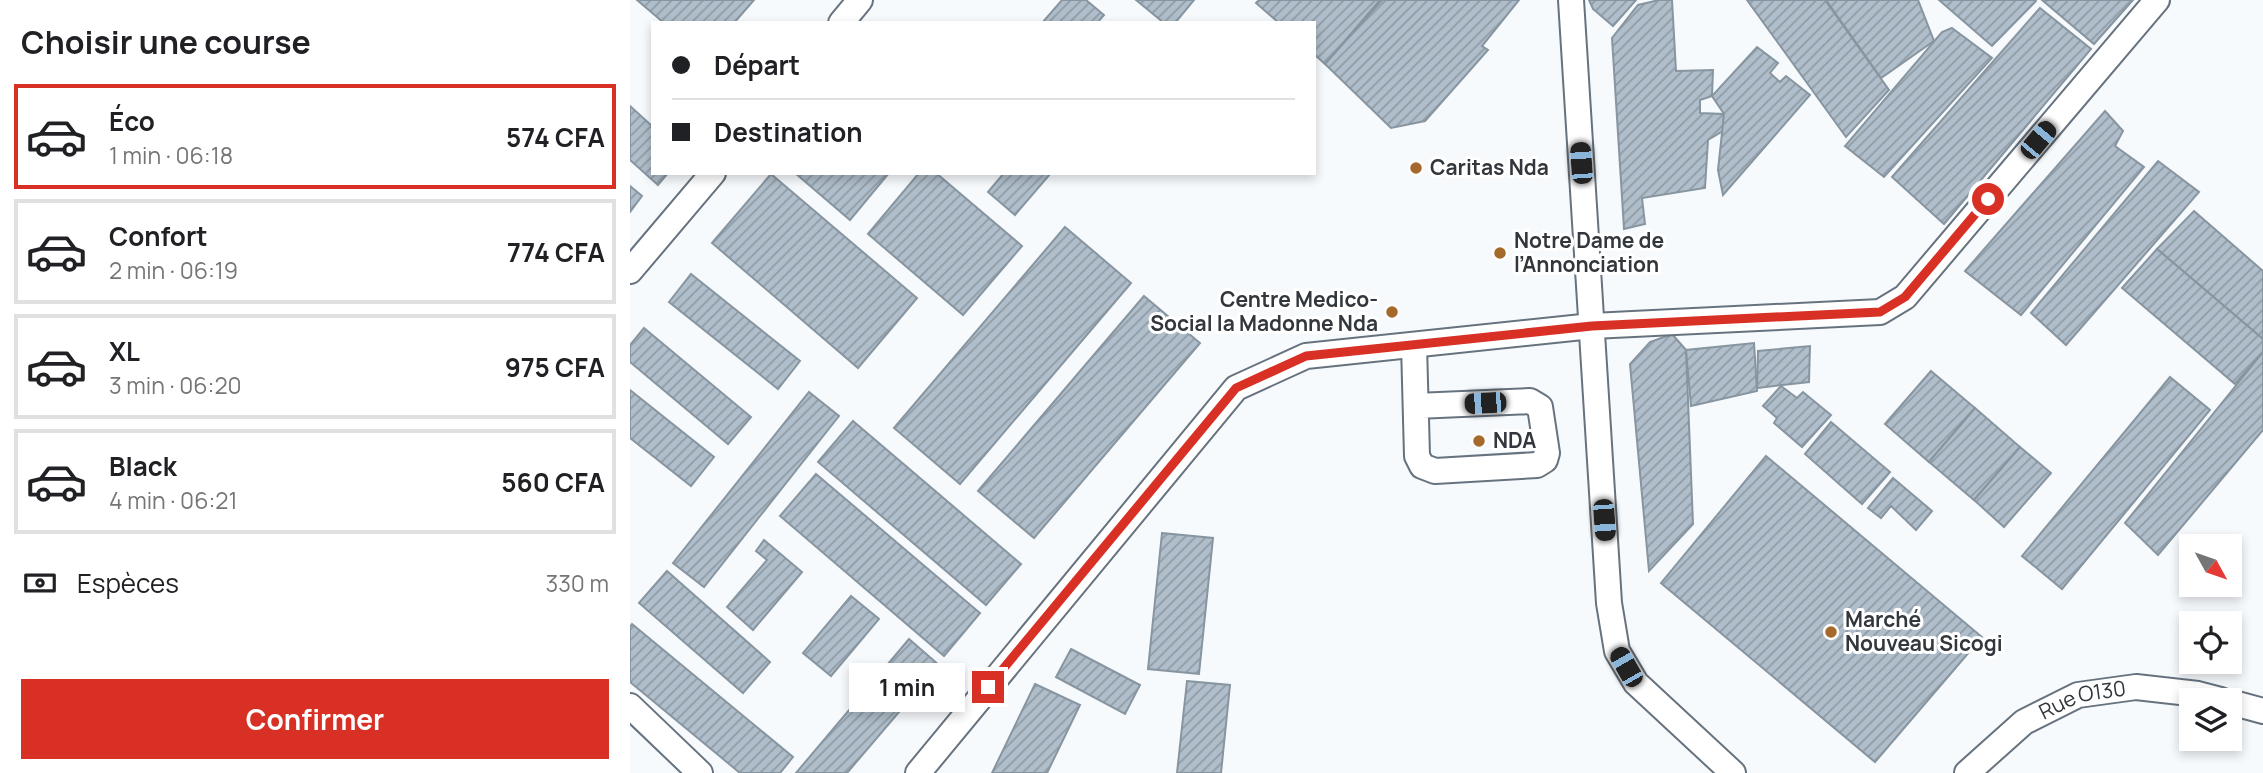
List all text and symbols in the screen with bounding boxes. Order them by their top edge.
text: Choisir une course [21,20,311,64]
text: Départ [714,47,800,83]
text: Éco [109,103,155,139]
icon: car [25,105,88,168]
text: Destination [714,114,863,150]
car [2017,117,2060,163]
text: 574 CFA [506,119,605,155]
text: 1 min · 06:18 [109,139,233,171]
car [1570,141,1593,185]
place label: Caritas Nda [1430,153,1549,181]
marker: Caritas Nda [1408,160,1424,176]
route start [1972,183,2004,215]
text: Confort [109,218,208,254]
icon: car [25,220,88,283]
place label: Notre Dame de l’Annonciation [1514,226,1664,278]
text: 774 CFA [507,234,605,270]
marker: Notre Dame de l’Annonciation [1492,245,1508,261]
text: 2 min · 06:19 [109,254,238,286]
place label: Centre Medico- Social la Madonne Nda [1150,285,1378,337]
marker: Centre Medico- Social la Madonne Nda [1384,304,1400,320]
text: XL [109,333,140,369]
icon: car [25,335,88,398]
text: 975 CFA [505,349,605,385]
text: 3 min · 06:20 [109,369,242,401]
car [1464,391,1507,415]
place label: NDA [1493,426,1536,454]
marker: NDA [1471,433,1487,449]
text: Black [109,448,177,484]
icon: car [25,450,88,513]
text: 560 CFA [501,464,605,500]
text: 4 min · 06:21 [109,484,237,516]
car [1593,498,1616,542]
north arrow [2179,534,2242,597]
map controls [2179,534,2242,751]
icon: cash [21,564,59,602]
text: Espèces [77,565,179,601]
text: 330 m [545,567,609,599]
place label: Marché Nouveau Sicogi [1845,605,2003,657]
button: locate [2179,611,2242,674]
marker: Marché Nouveau Sicogi [1823,624,1839,640]
car [1607,644,1646,690]
callout: 1 min [848,662,964,712]
text: 1 min [879,671,935,703]
route end [972,671,1004,703]
street label: Rue O130 [2034,674,2127,725]
button: Confirmer [21,679,609,759]
button: layers [2179,688,2242,751]

